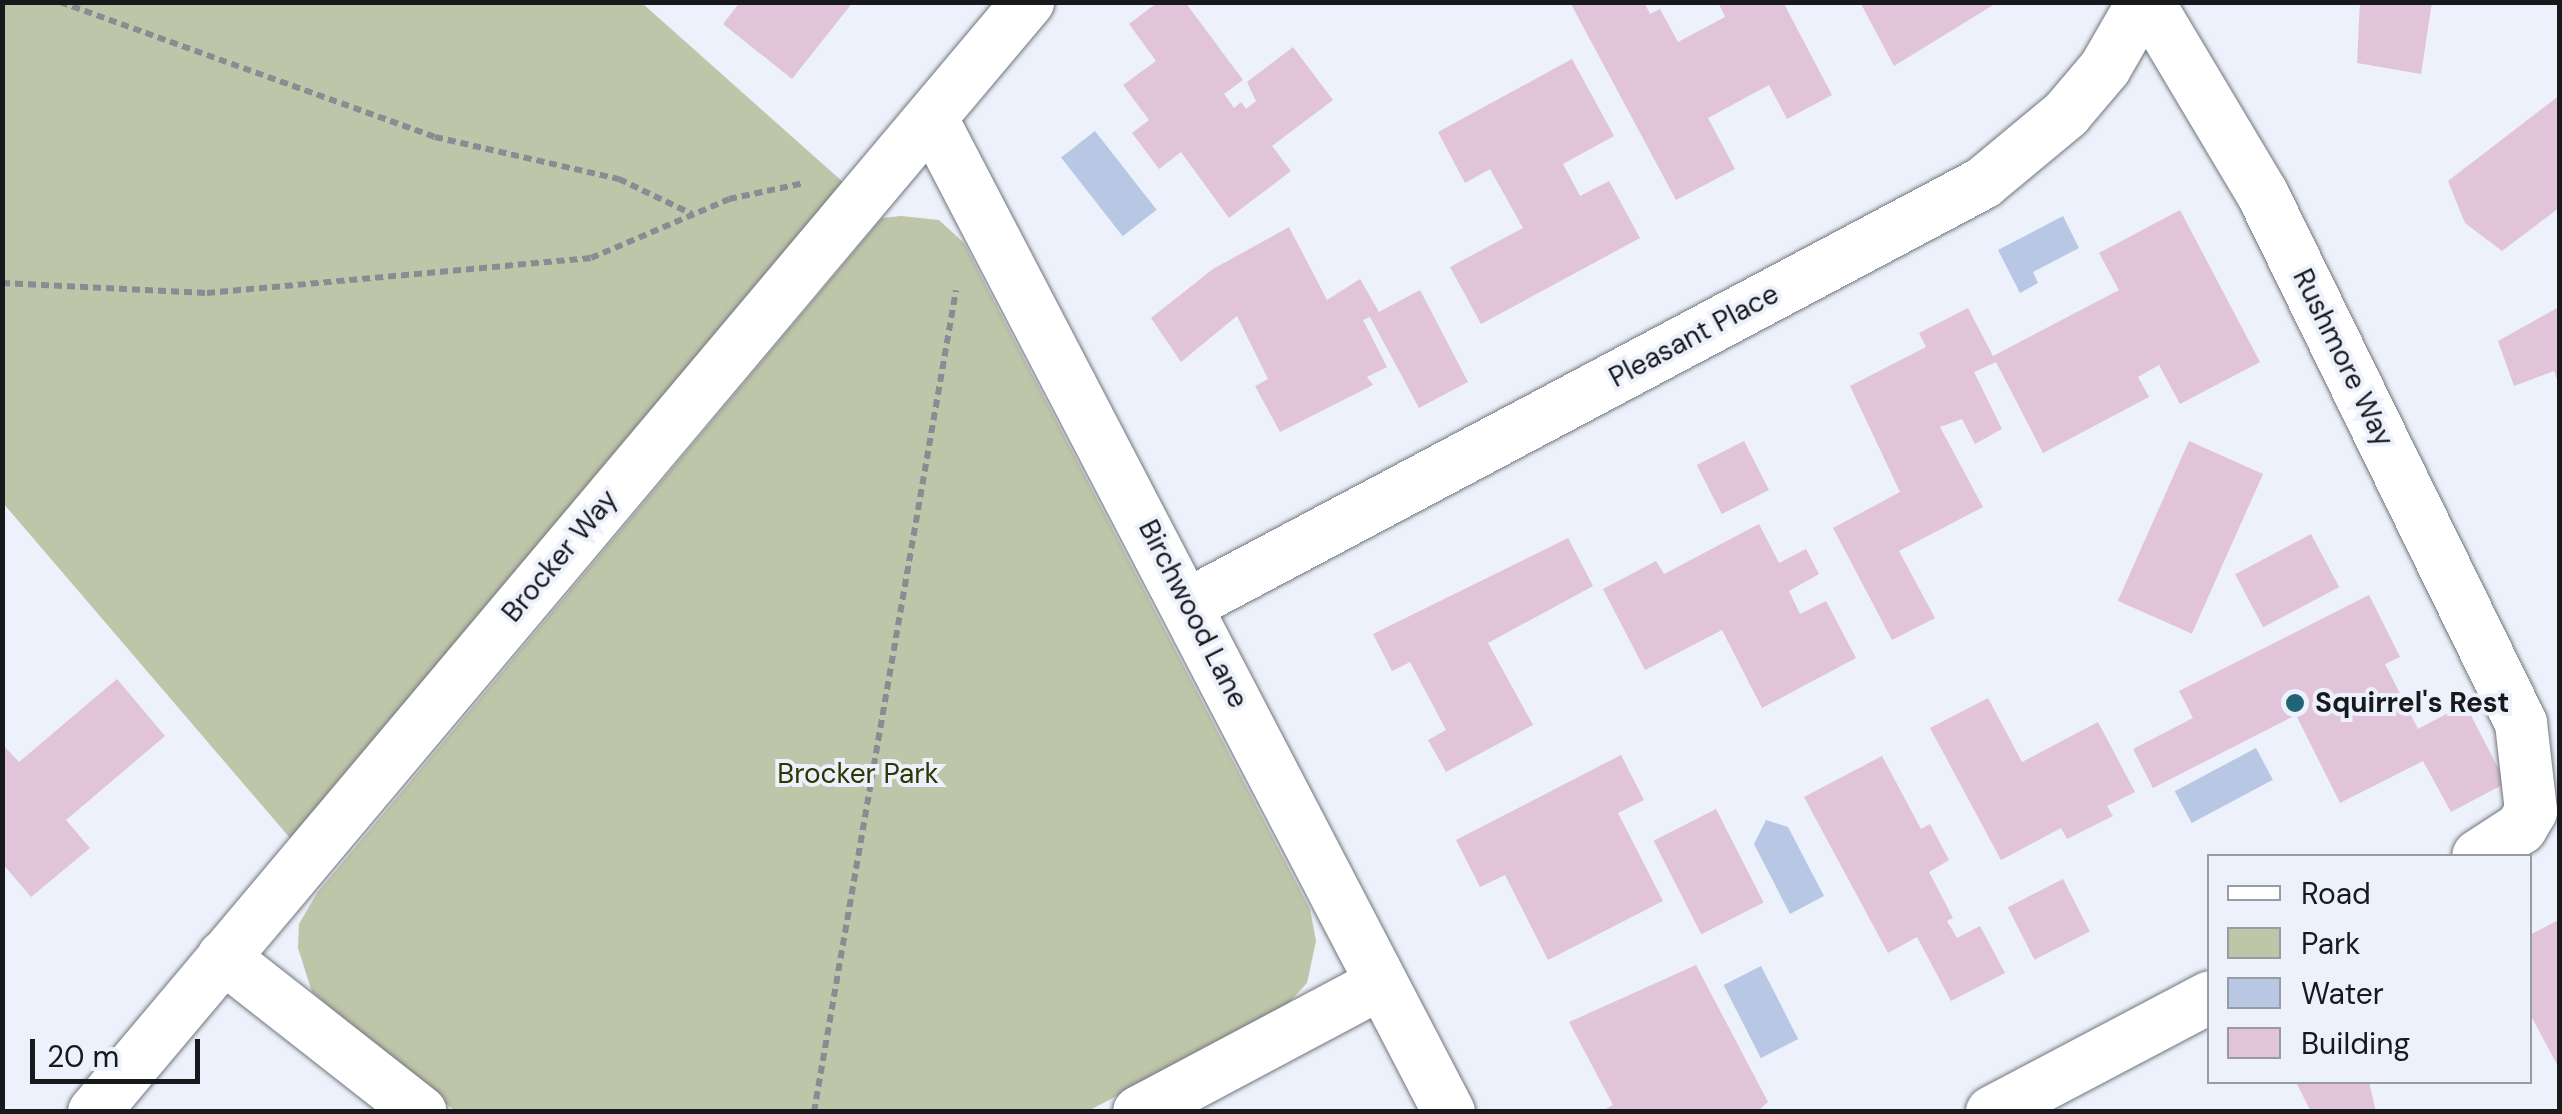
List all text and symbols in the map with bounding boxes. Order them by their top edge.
street label: Rushmore Way [2285,264,2401,452]
street label: Pleasant Place [1604,277,1784,395]
street label: Brocker Way [495,483,625,629]
street label: Birchwood Lane [1131,514,1255,714]
place label: Squirrel's Rest [2315,686,2509,720]
marker: Squirrel's Rest [2284,692,2306,714]
park label: Brocker Park [777,757,939,791]
legend [2207,854,2532,1084]
text: Road [2301,874,2371,913]
text: Park [2301,924,2360,963]
text: Water [2301,974,2384,1013]
scale bar [35,1019,205,1081]
text: Building [2301,1024,2410,1063]
text: 20 m [47,1037,119,1076]

